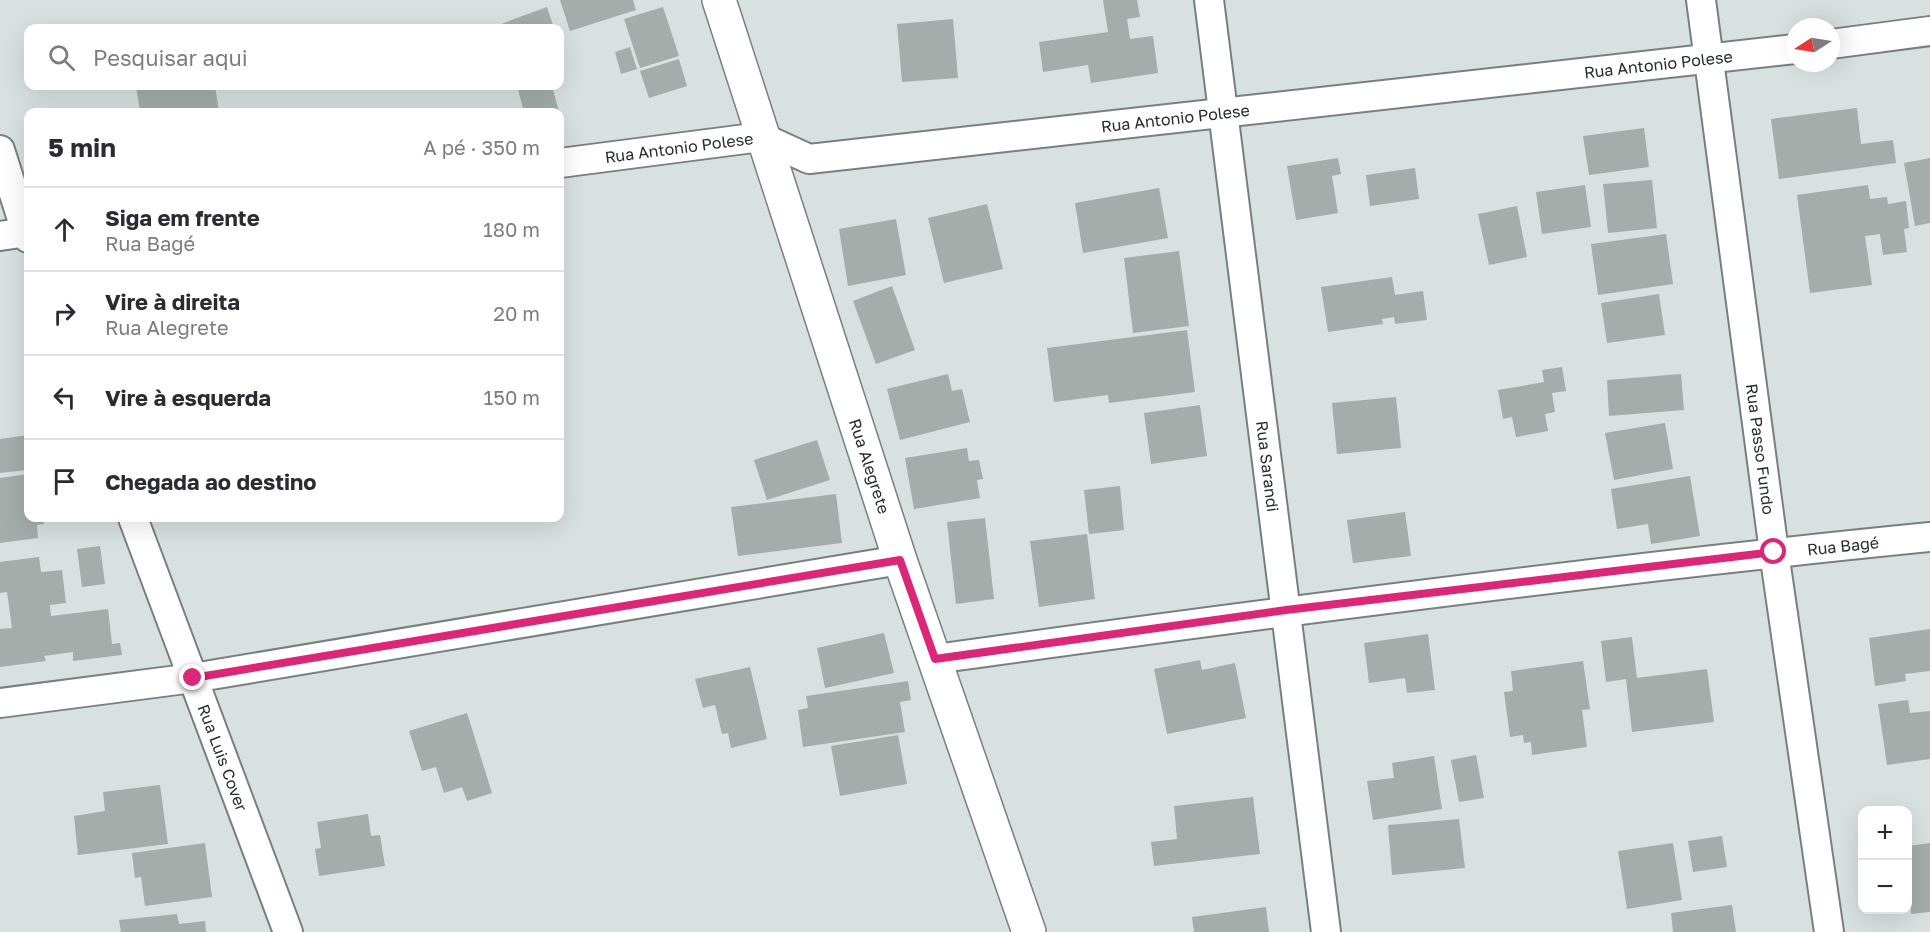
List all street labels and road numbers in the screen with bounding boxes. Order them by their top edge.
street label: Rua Antonio Polese [1583,46,1734,82]
street label: Rua Antonio Polese [1100,100,1251,136]
street label: Rua Antonio Polese [604,128,754,167]
street label: Rua Passo Fundo [1742,382,1779,516]
street label: Rua Alegrete [845,416,894,516]
street label: Rua Sarandi [1252,420,1283,513]
street label: Rua Bagé [1806,532,1880,560]
street label: Rua Luis Cover [194,701,252,814]

